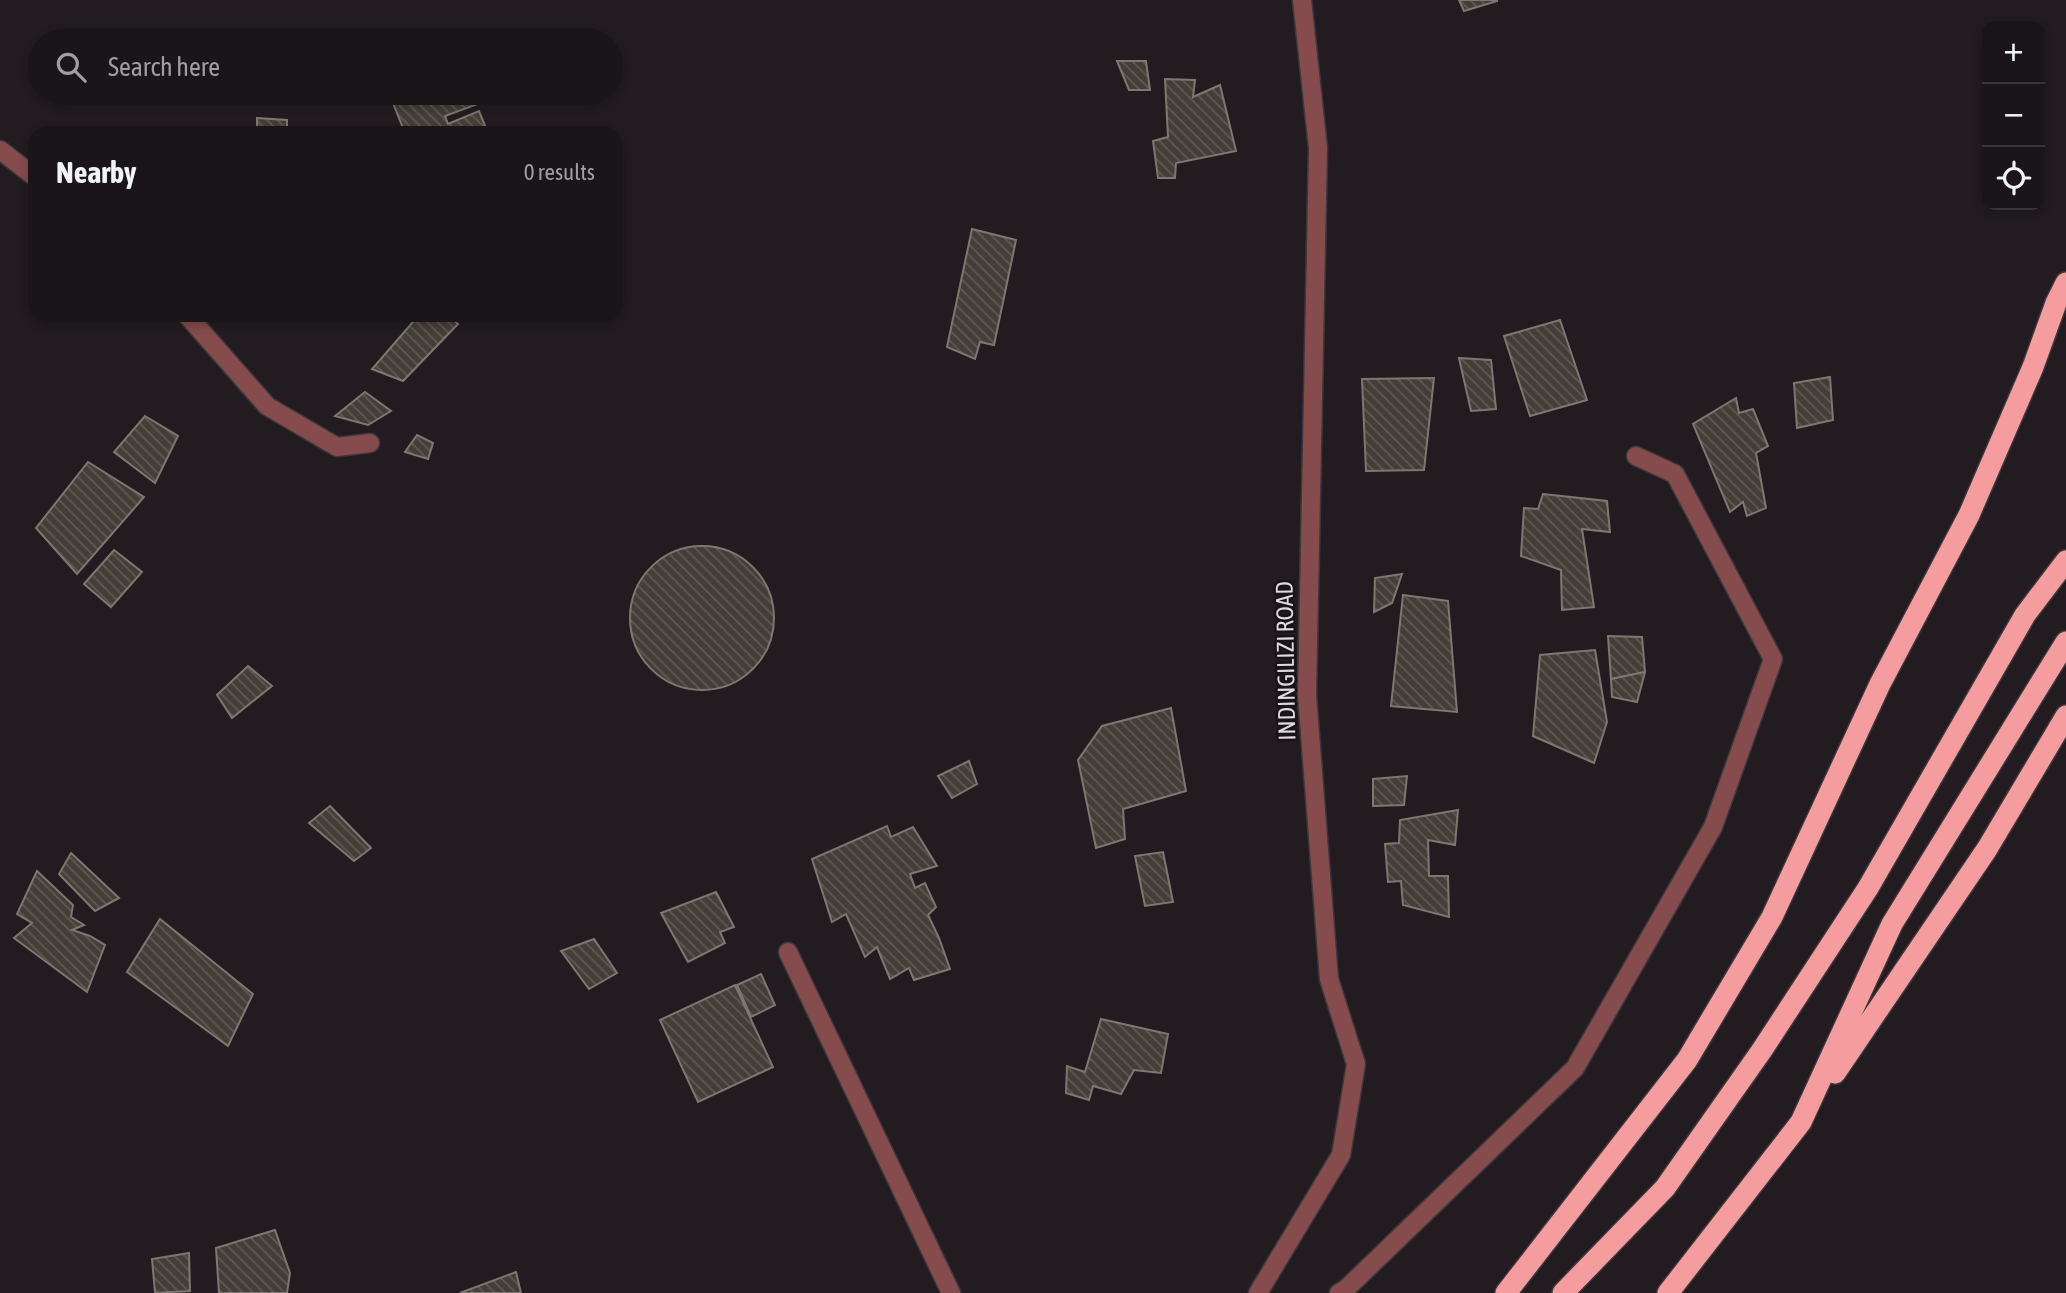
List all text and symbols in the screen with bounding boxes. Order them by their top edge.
map controls [1982,21,2045,210]
button: + [1982,21,2045,84]
search box [28,28,623,105]
icon: search [52,48,90,86]
text: Search here [108,52,220,82]
button: − [1982,84,2045,147]
button: locate [1982,147,2045,210]
text: Nearby [56,155,136,189]
text: 0 results [524,159,595,185]
street label: INDINGILIZI ROAD [1271,581,1300,741]

